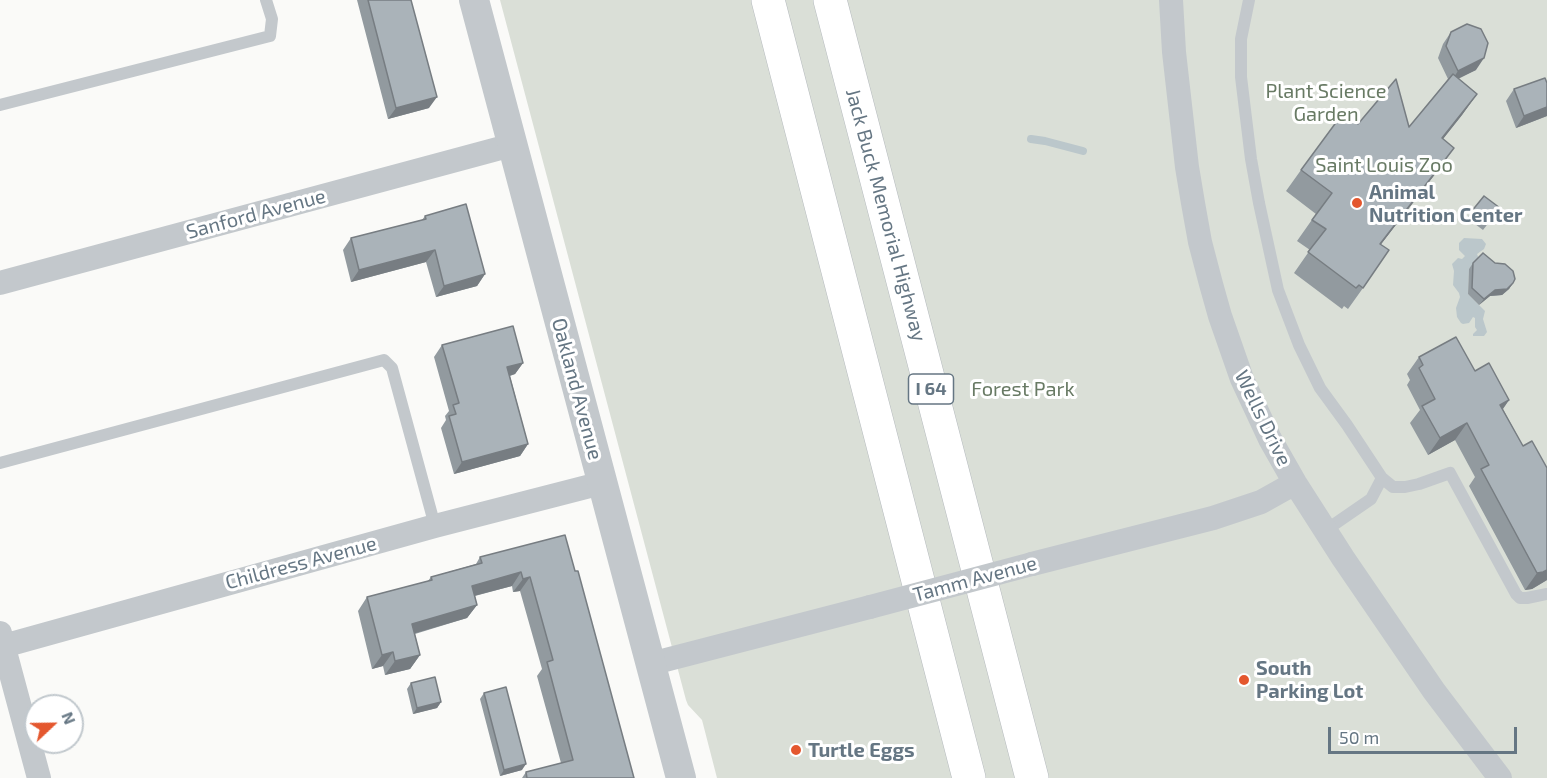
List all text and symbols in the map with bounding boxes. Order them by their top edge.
park label: Plant Science Garden [1265,79,1387,126]
street label: Jack Buck Memorial Highway [841,86,931,344]
park label: Saint Louis Zoo [1315,153,1453,177]
place label: Animal Nutrition Center [1369,180,1522,227]
street label: Sanford Avenue [184,184,328,244]
marker: Animal Nutrition Center [1350,196,1364,210]
street label: Oakland Avenue [547,315,607,463]
street label: Wells Drive [1230,366,1296,470]
road number: I 64 [908,374,954,404]
park label: Forest Park [971,377,1075,401]
street label: Childress Avenue [223,531,379,595]
street label: Tamm Avenue [910,551,1040,607]
place label: South Parking Lot [1256,656,1364,703]
marker: South Parking Lot [1237,673,1251,687]
north arrow [24,694,84,754]
text: N [58,709,80,727]
scale bar [1331,715,1520,753]
text: 50 m [1339,726,1379,748]
place label: Turtle Eggs [808,738,915,762]
marker: Turtle Eggs [789,743,803,757]

